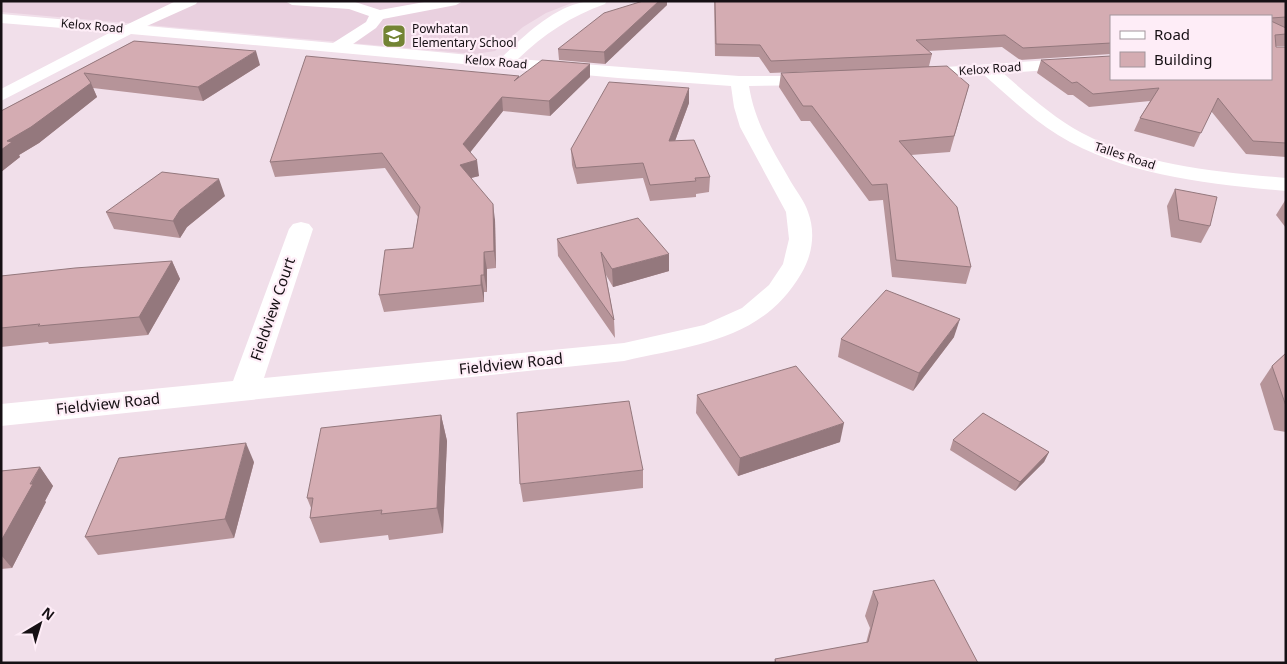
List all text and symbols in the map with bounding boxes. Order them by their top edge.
street label: Kelox Road [60,14,124,37]
legend [1110,15,1272,80]
place label: Powhatan Elementary School [412,20,517,51]
school or university icon: Powhatan Elementary School [381,23,407,49]
text: Road [1154,24,1190,44]
text: Building [1154,49,1212,69]
street label: Kelox Road [464,50,528,73]
street label: Kelox Road [958,58,1022,79]
street label: Talles Road [1093,138,1158,173]
street label: Fieldview Court [245,254,299,363]
street label: Fieldview Road [458,348,564,378]
street label: Fieldview Road [55,388,161,418]
north arrow [15,599,65,649]
text: N [38,602,59,624]

